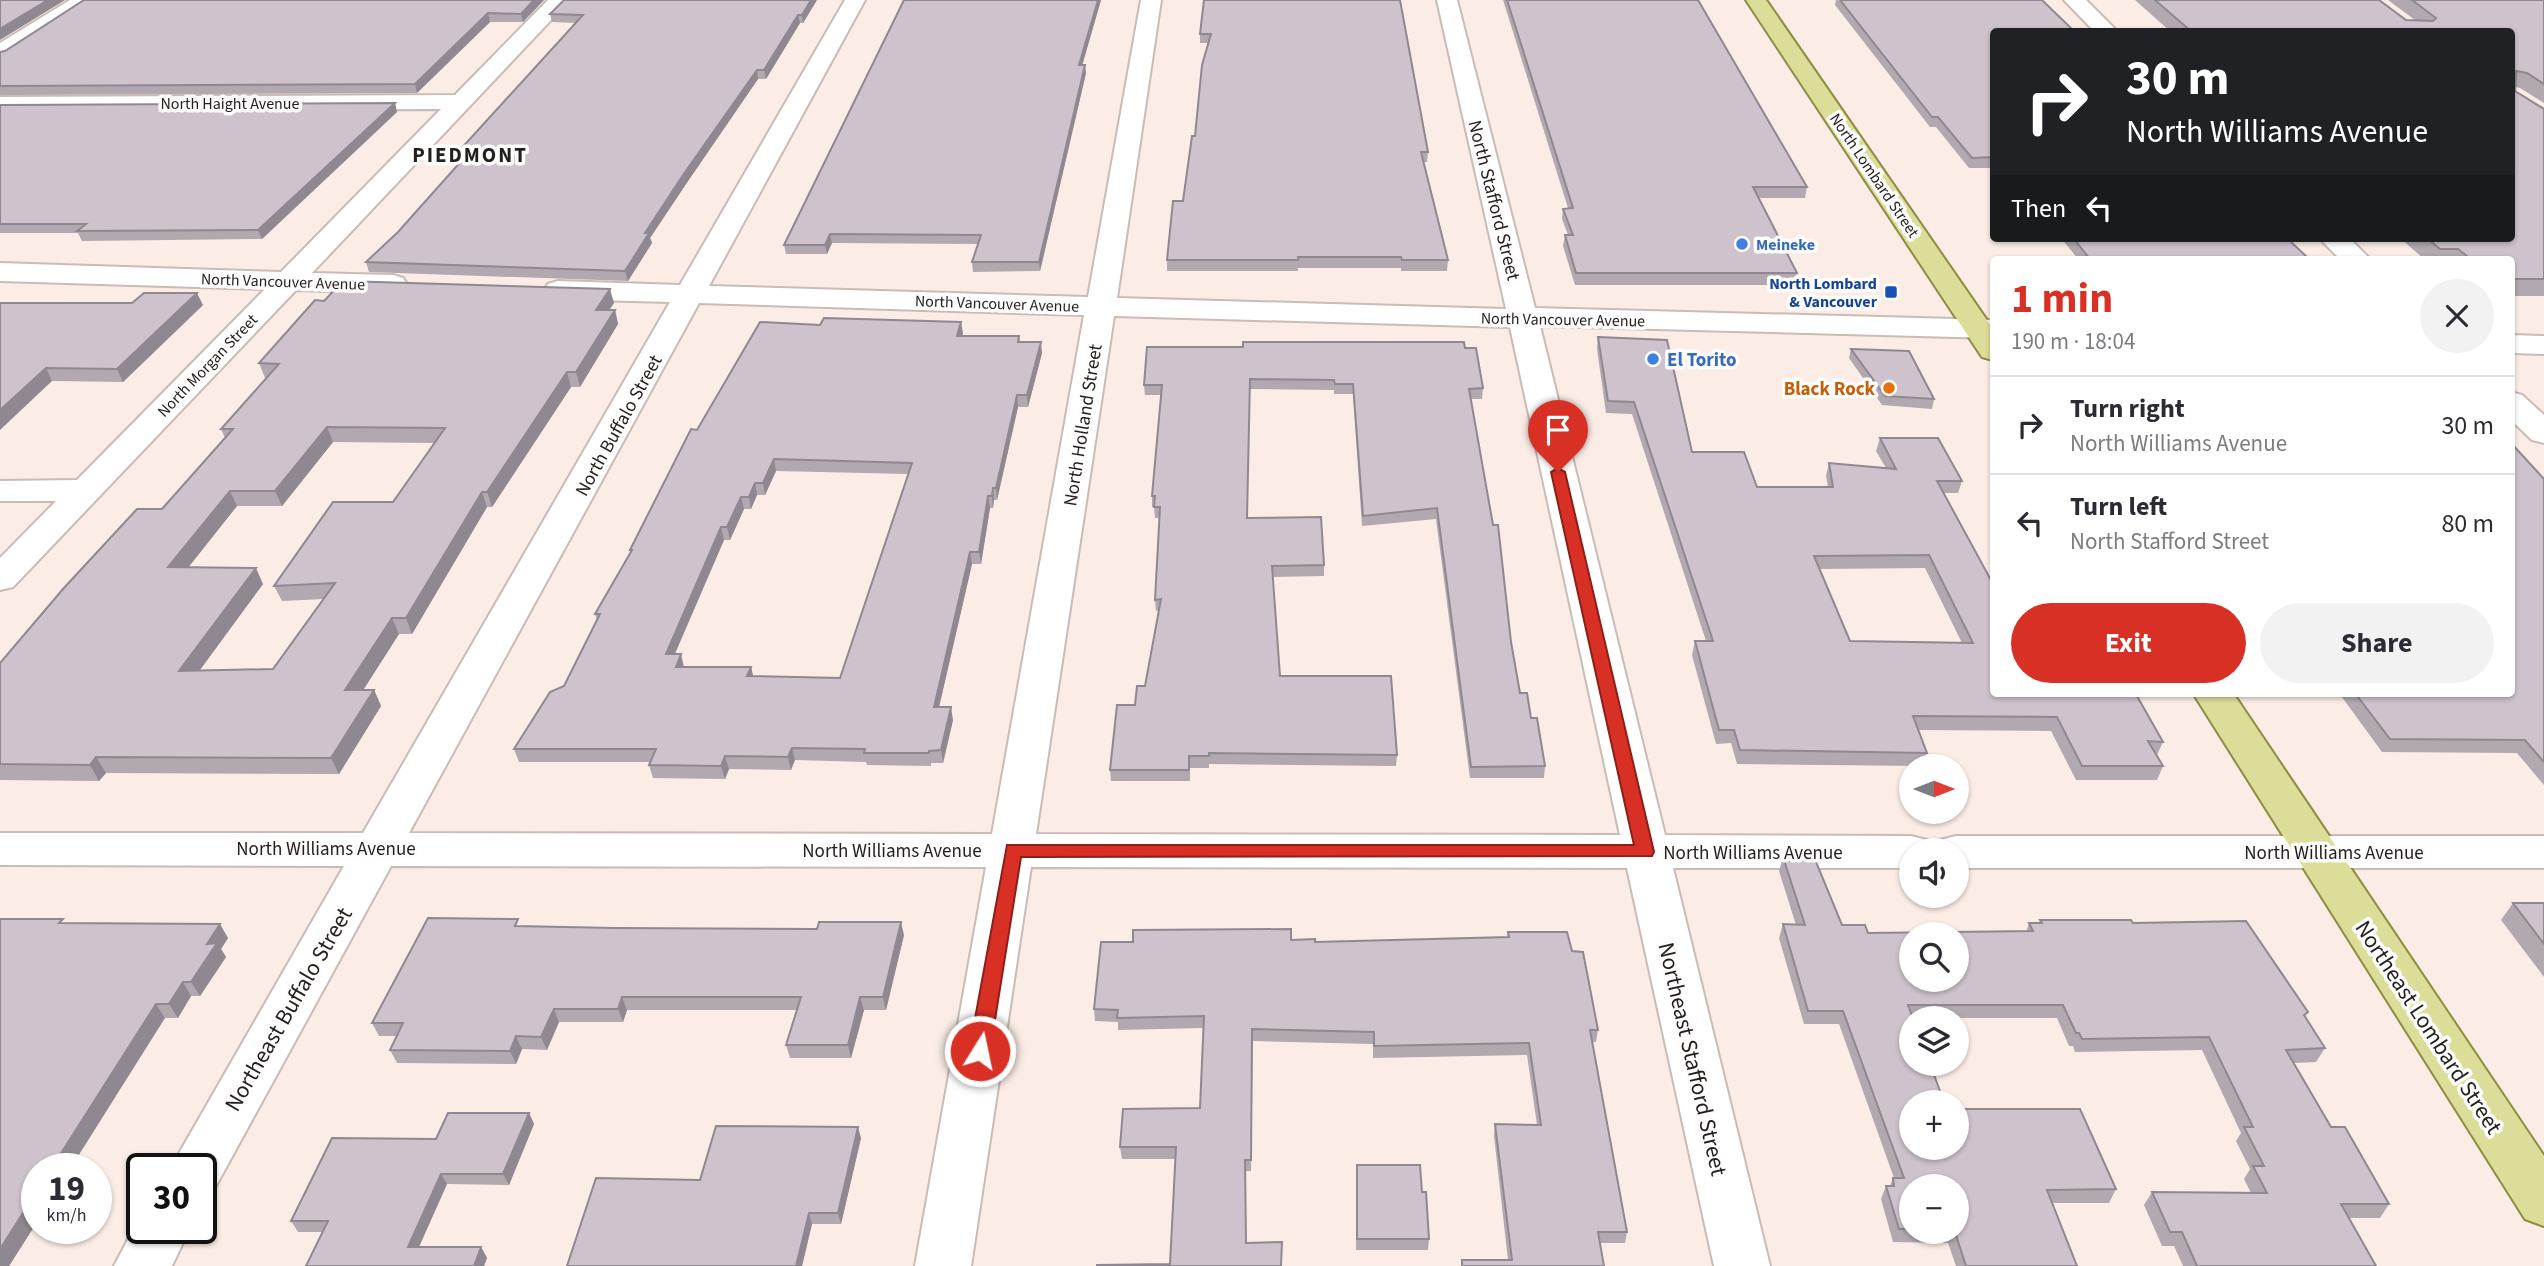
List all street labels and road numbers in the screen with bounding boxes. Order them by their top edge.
street label: North Haight Avenue [160,93,300,115]
street label: North Lombard Street [1824,109,1924,243]
street label: North Stafford Street [1461,117,1527,284]
street label: North Vancouver Avenue [200,268,366,296]
street label: North Vancouver Avenue [914,290,1080,318]
street label: North Vancouver Avenue [1481,308,1645,332]
street label: North Morgan Street [153,309,263,422]
street label: North Holland Street [1057,342,1110,508]
street label: North Buffalo Street [569,350,670,501]
street label: North Williams Avenue [236,836,416,863]
street label: North Williams Avenue [802,838,982,865]
street label: North Williams Avenue [1663,840,1843,867]
street label: North Williams Avenue [2244,840,2424,867]
street label: Northeast Buffalo Street [216,901,361,1117]
street label: Northeast Lombard Street [2347,914,2510,1141]
street label: Northeast Stafford Street [1650,939,1735,1179]

